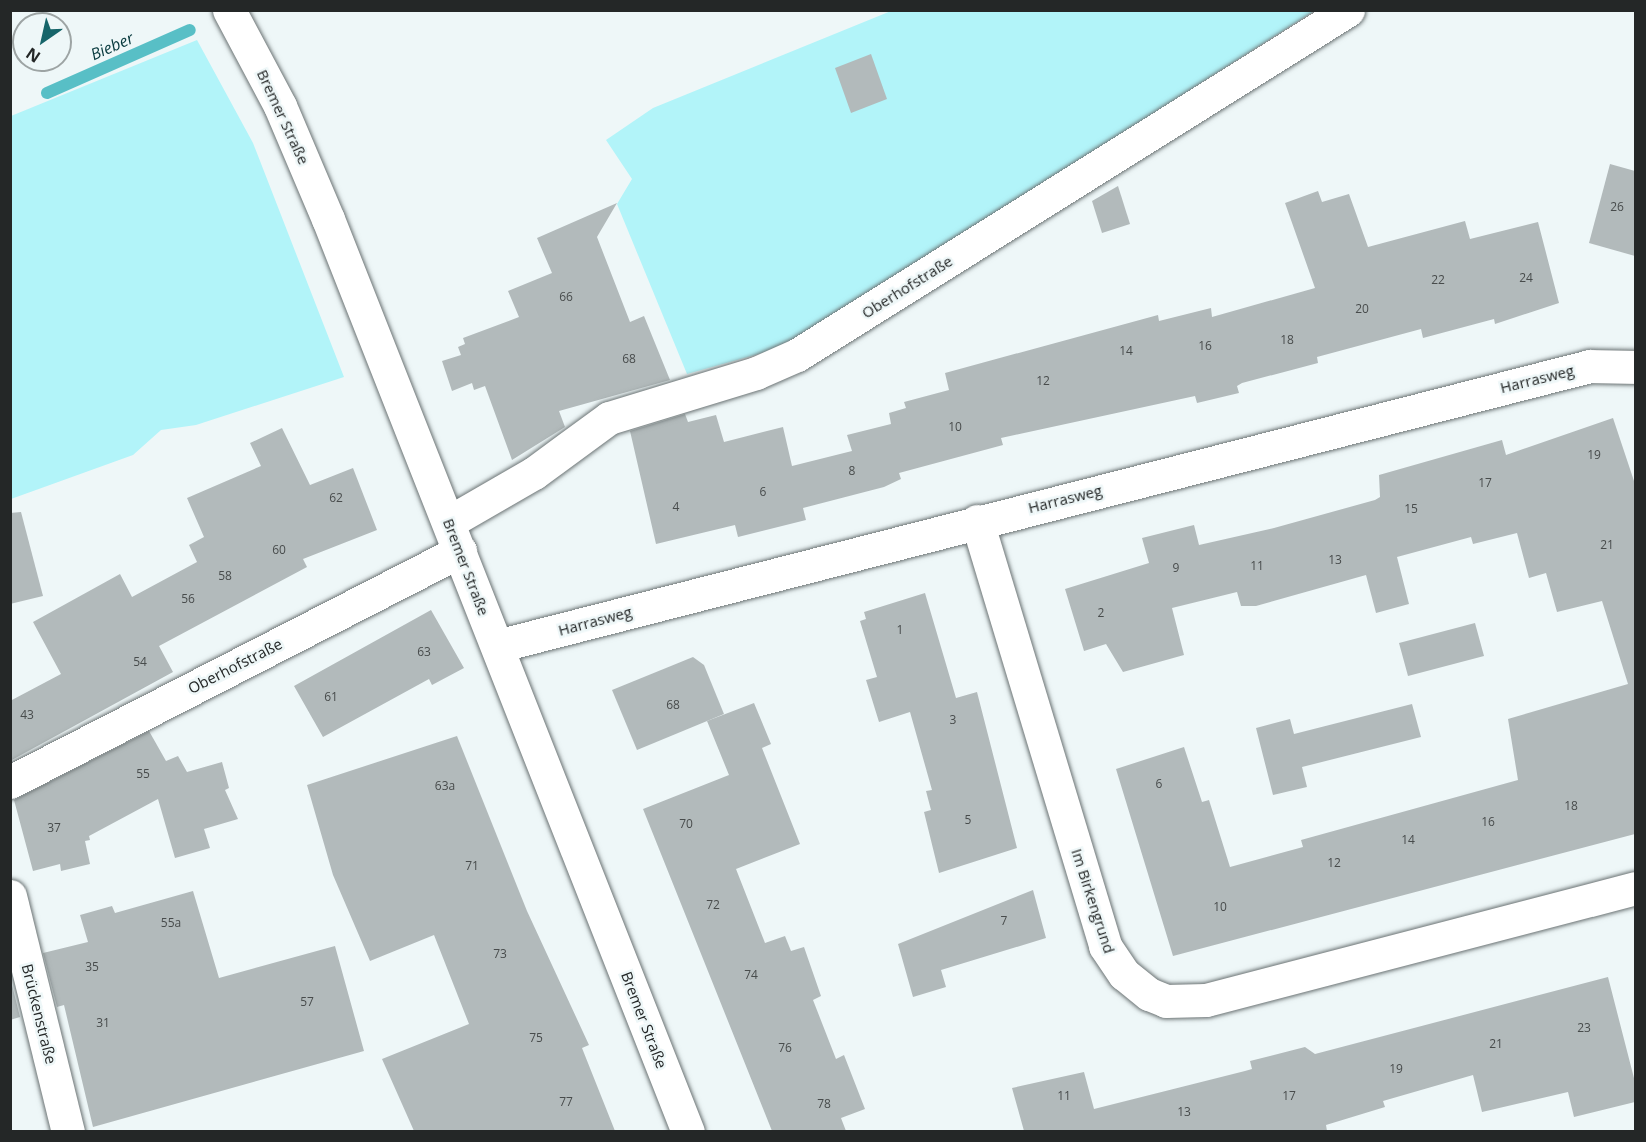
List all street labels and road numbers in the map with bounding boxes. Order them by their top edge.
street label: Bremer Straße [253,67,313,167]
street label: Oberhofstraße [858,252,956,322]
street label: Harrasweg [1498,361,1576,397]
street label: Harrasweg [1026,481,1104,517]
street label: Bremer Straße [439,516,493,618]
street label: Harrasweg [556,603,634,639]
street label: Oberhofstraße [185,635,285,697]
street label: Im Birkengrund [1068,846,1118,956]
street label: Brückenstraße [18,962,60,1066]
street label: Bremer Straße [617,969,671,1071]

